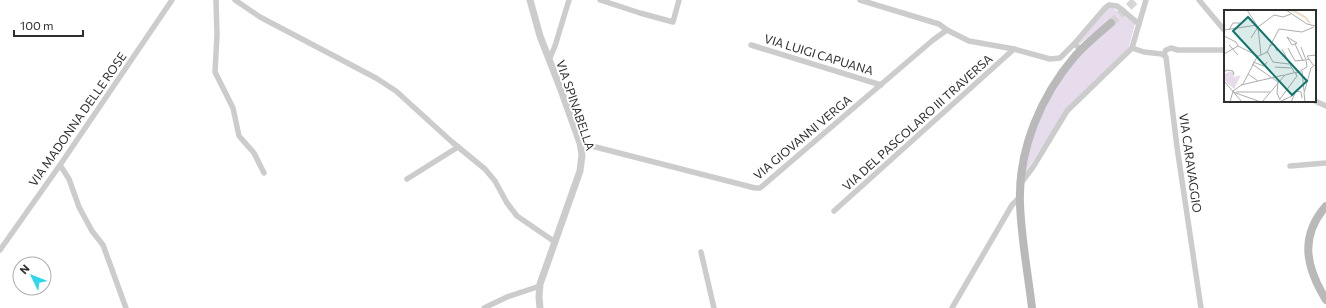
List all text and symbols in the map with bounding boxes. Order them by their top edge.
inset map [1224,10,1316,102]
scale bar [14,12,83,38]
text: 100 m [20,18,54,32]
street label: VIA LUIGI CAPUANA [763,31,875,77]
street label: VIA MADONNA DELLE ROSE [25,49,129,189]
street label: VIA DEL PASCOLARO III TRAVERSA [839,51,995,193]
street label: VIA SPINABELLA [554,58,598,152]
street label: VIA GIOVANNI VERGA [750,92,854,182]
street label: VIA CARAVAGGIO [1177,112,1205,214]
north arrow [12,256,52,296]
text: N [17,261,32,276]

